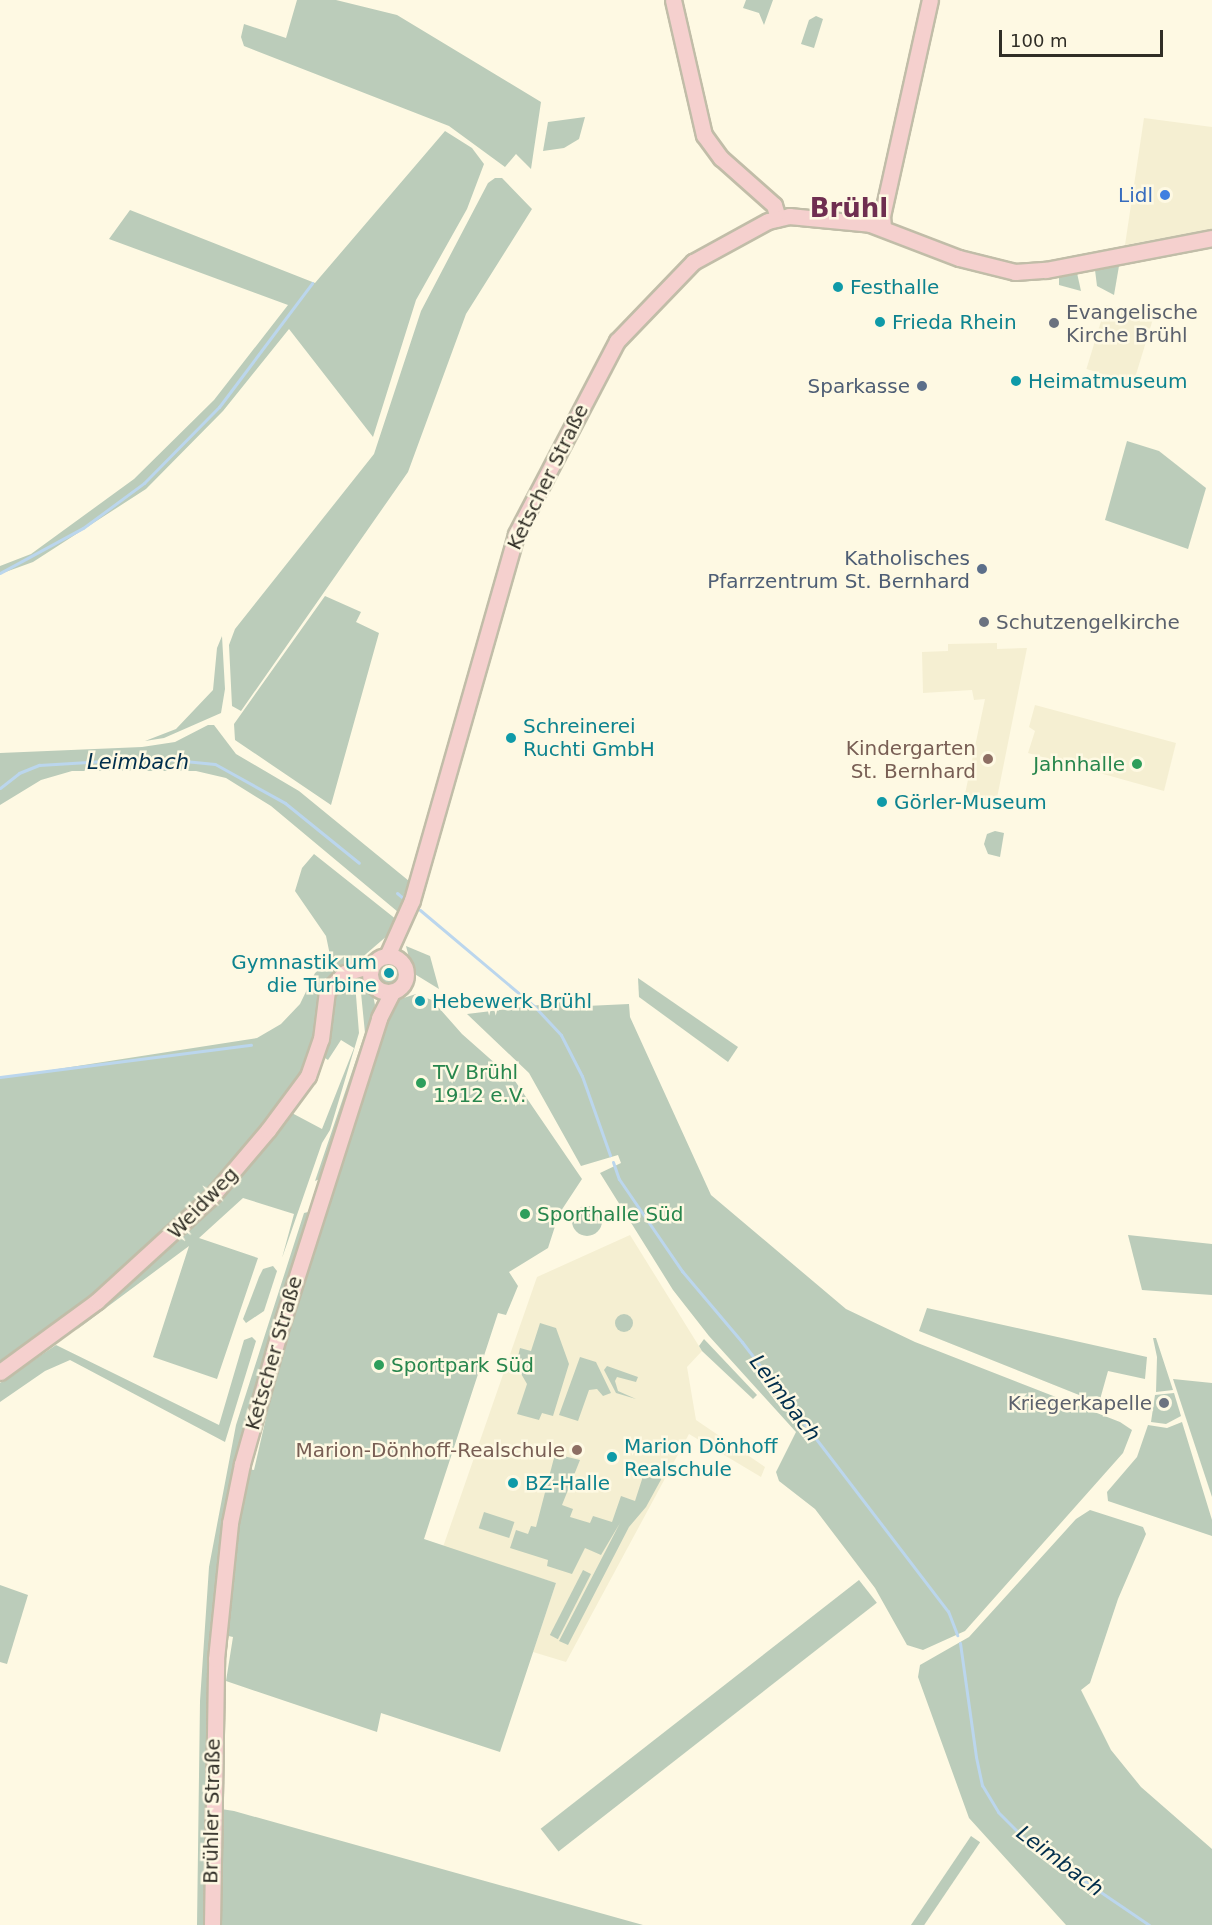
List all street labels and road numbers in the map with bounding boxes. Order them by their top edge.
street label: Ketscher Straße [502,400,594,554]
street label: Weidweg [163,1162,243,1244]
street label: Ketscher Straße [241,1273,307,1433]
street label: Brühler Straße [199,1738,225,1884]

